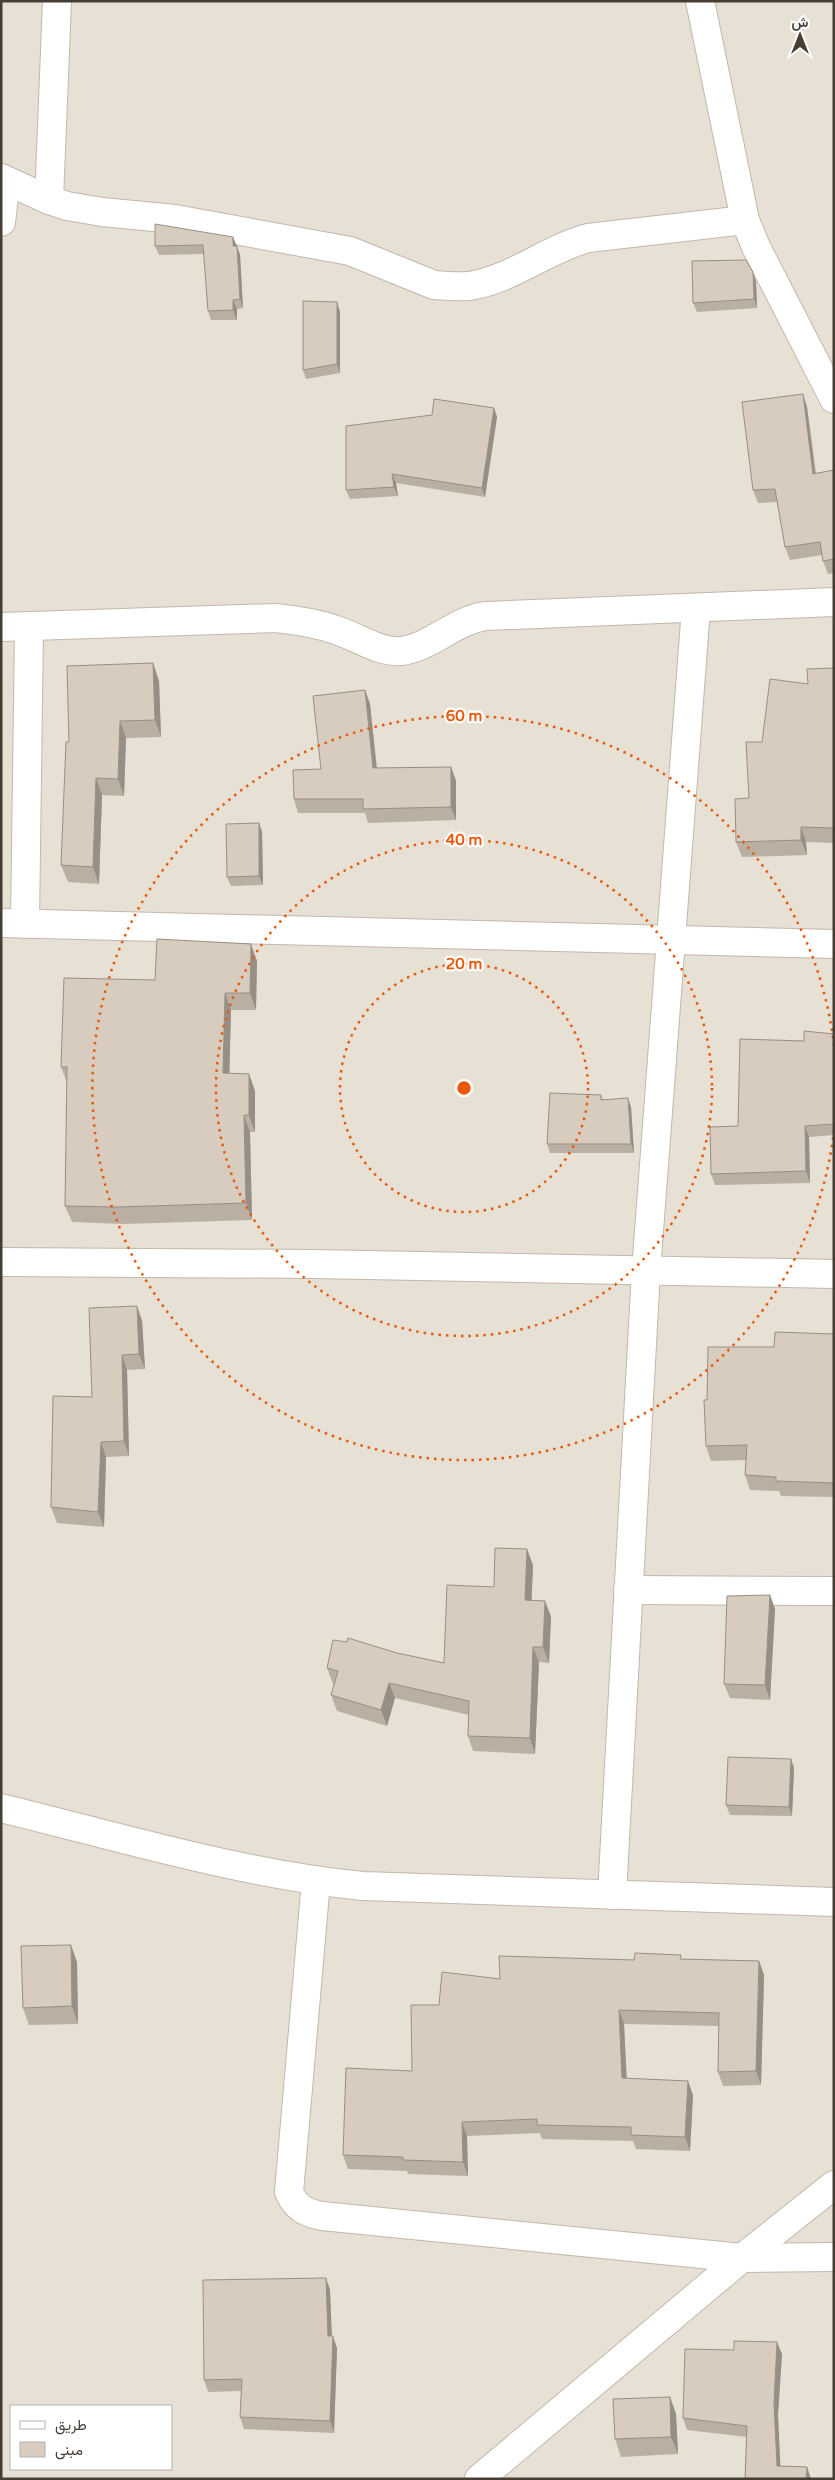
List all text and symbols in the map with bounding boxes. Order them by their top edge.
north arrow [775,10,825,60]
text: ش [792,14,809,31]
text: 60 m [446,707,482,725]
text: 40 m [446,831,482,849]
text: 20 m [446,955,482,973]
centre of rings [455,1079,473,1097]
legend [10,2405,172,2470]
text: طريق [55,2416,87,2435]
text: مبنى [55,2441,83,2460]

